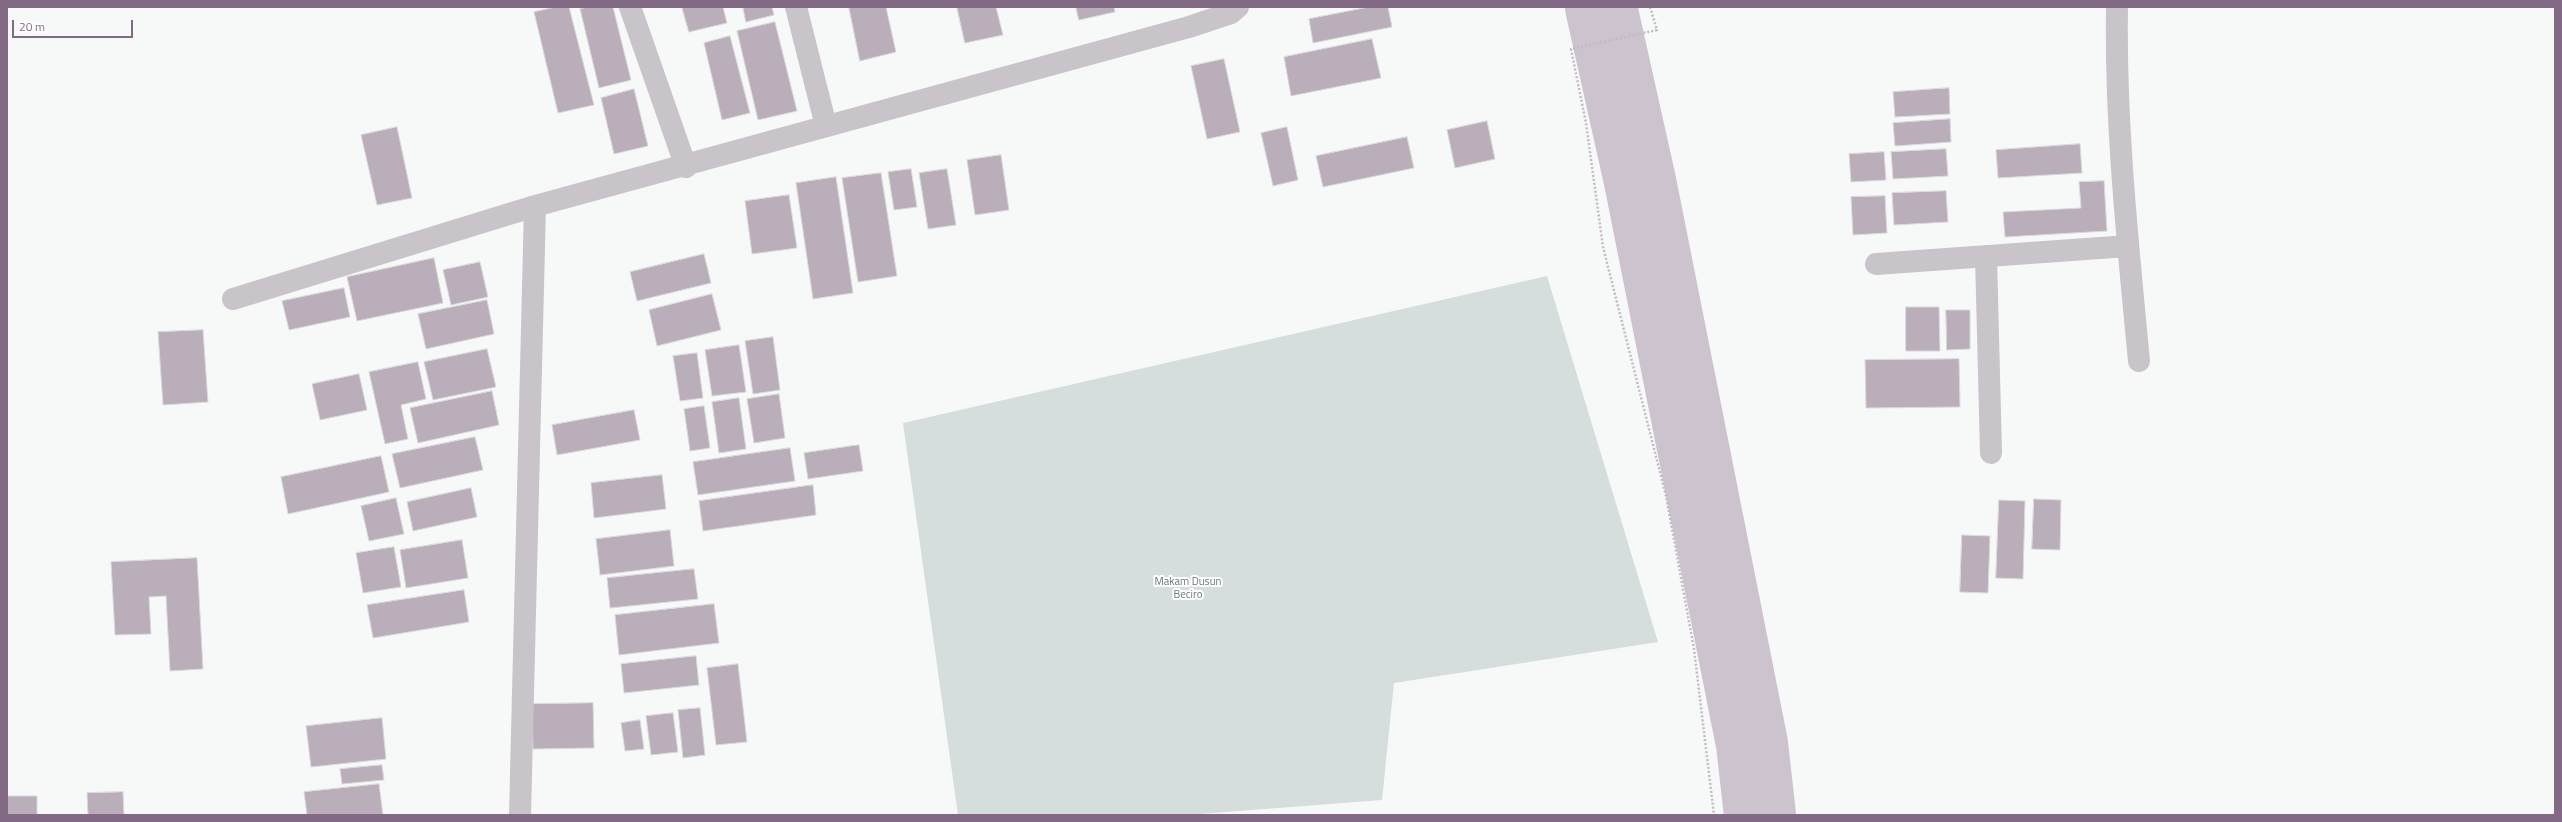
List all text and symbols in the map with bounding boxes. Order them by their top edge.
scale bar [14,12,135,38]
text: 20 m [19,17,45,36]
park label: Makam Dusun Beciro [1155,575,1221,601]

